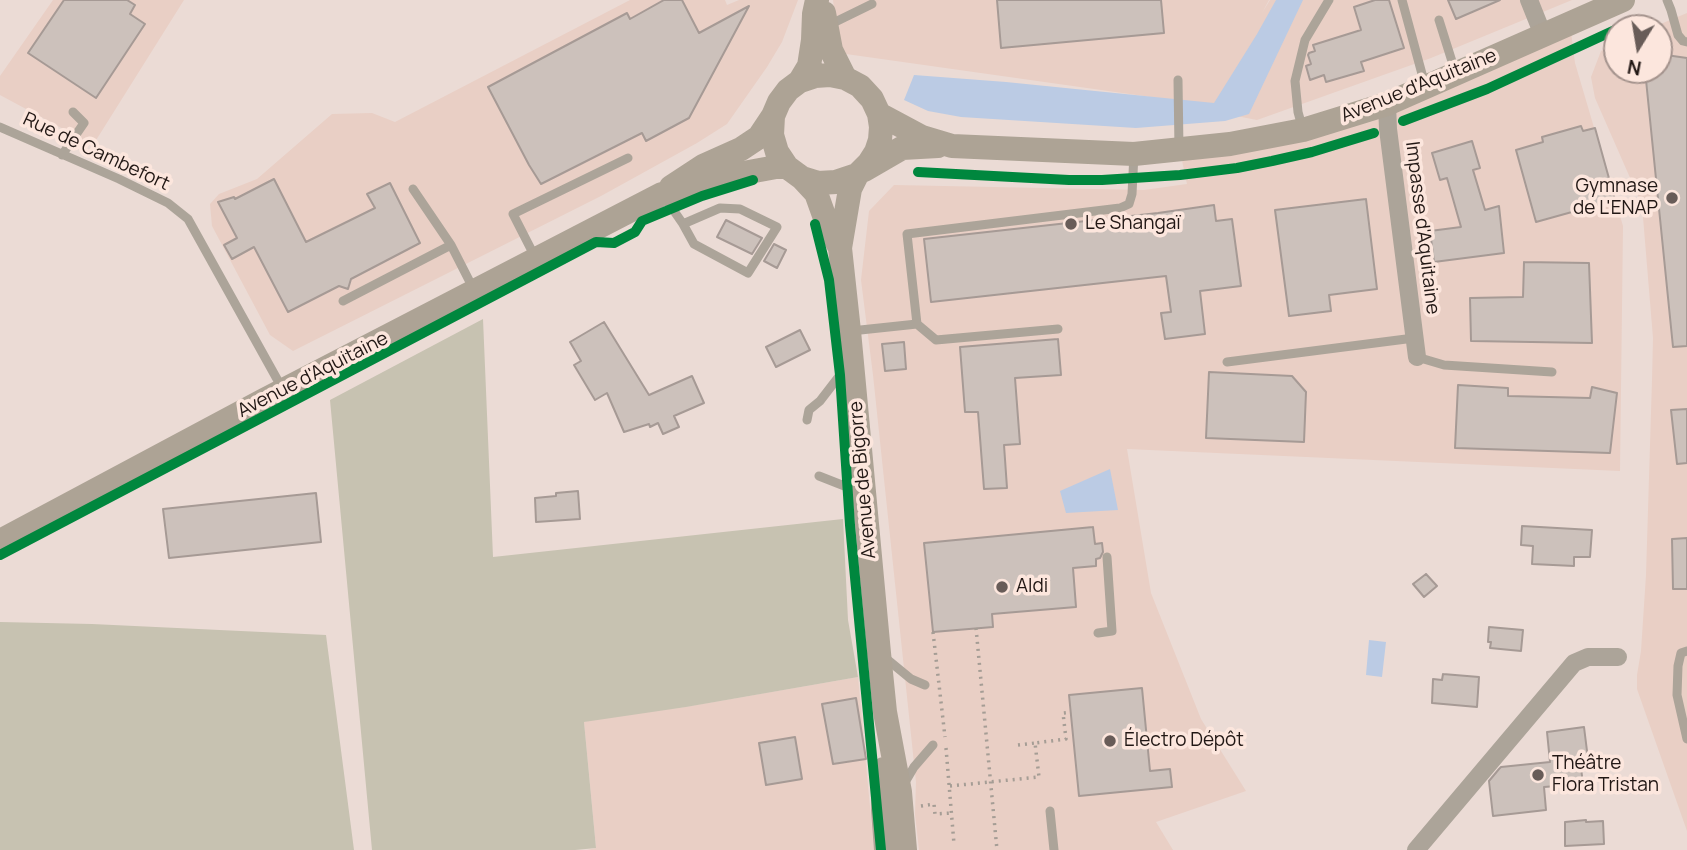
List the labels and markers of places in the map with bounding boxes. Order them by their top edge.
place label: Gymnase de L'ENAP [1573,176,1658,220]
marker: Gymnase de L'ENAP [1664,190,1680,206]
place label: Le Shangaï [1085,213,1181,235]
marker: Le Shangaï [1063,216,1079,232]
place label: Aldi [1016,576,1048,598]
marker: Aldi [994,579,1010,595]
place label: Électro Dépôt [1124,730,1244,752]
marker: Électro Dépôt [1102,733,1118,749]
place label: Théâtre Flora Tristan [1552,753,1659,797]
marker: Théâtre Flora Tristan [1530,767,1546,783]

